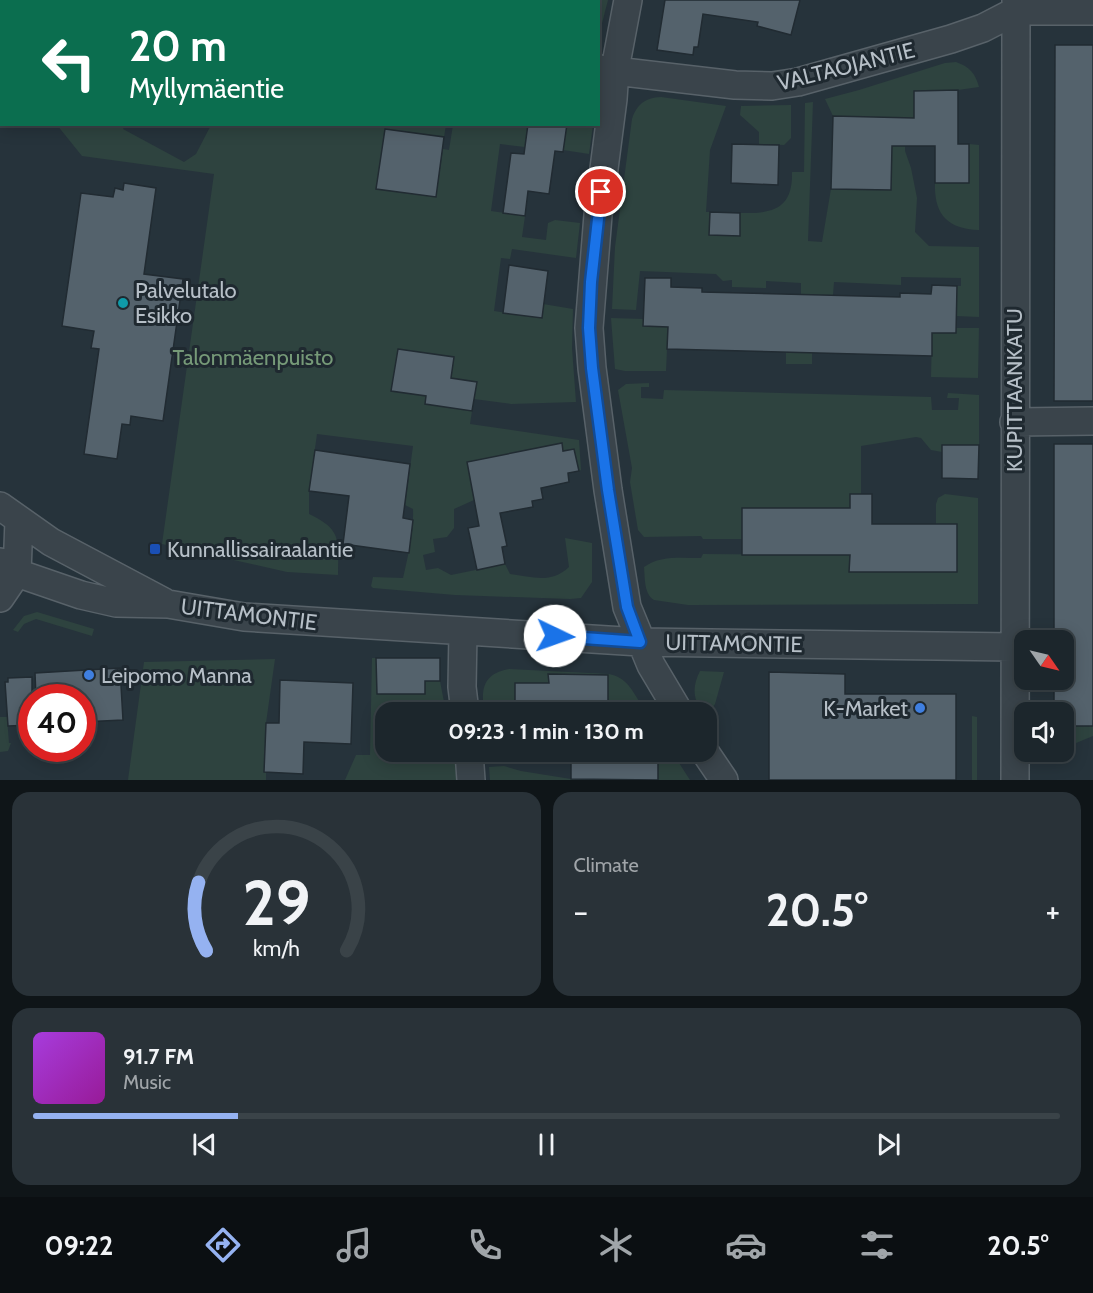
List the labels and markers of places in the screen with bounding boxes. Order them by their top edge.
pin [575,166,626,217]
place label: Palvelutalo Esikko [135,277,237,329]
marker: Palvelutalo Esikko [116,296,130,310]
place label: Kunnallissairaalantie [167,536,353,563]
marker: Kunnallissairaalantie [148,542,162,556]
place label: Leipomo Manna [101,662,252,689]
marker: Leipomo Manna [82,668,96,682]
place label: K-Market [823,695,909,722]
marker: K-Market [913,701,927,715]

